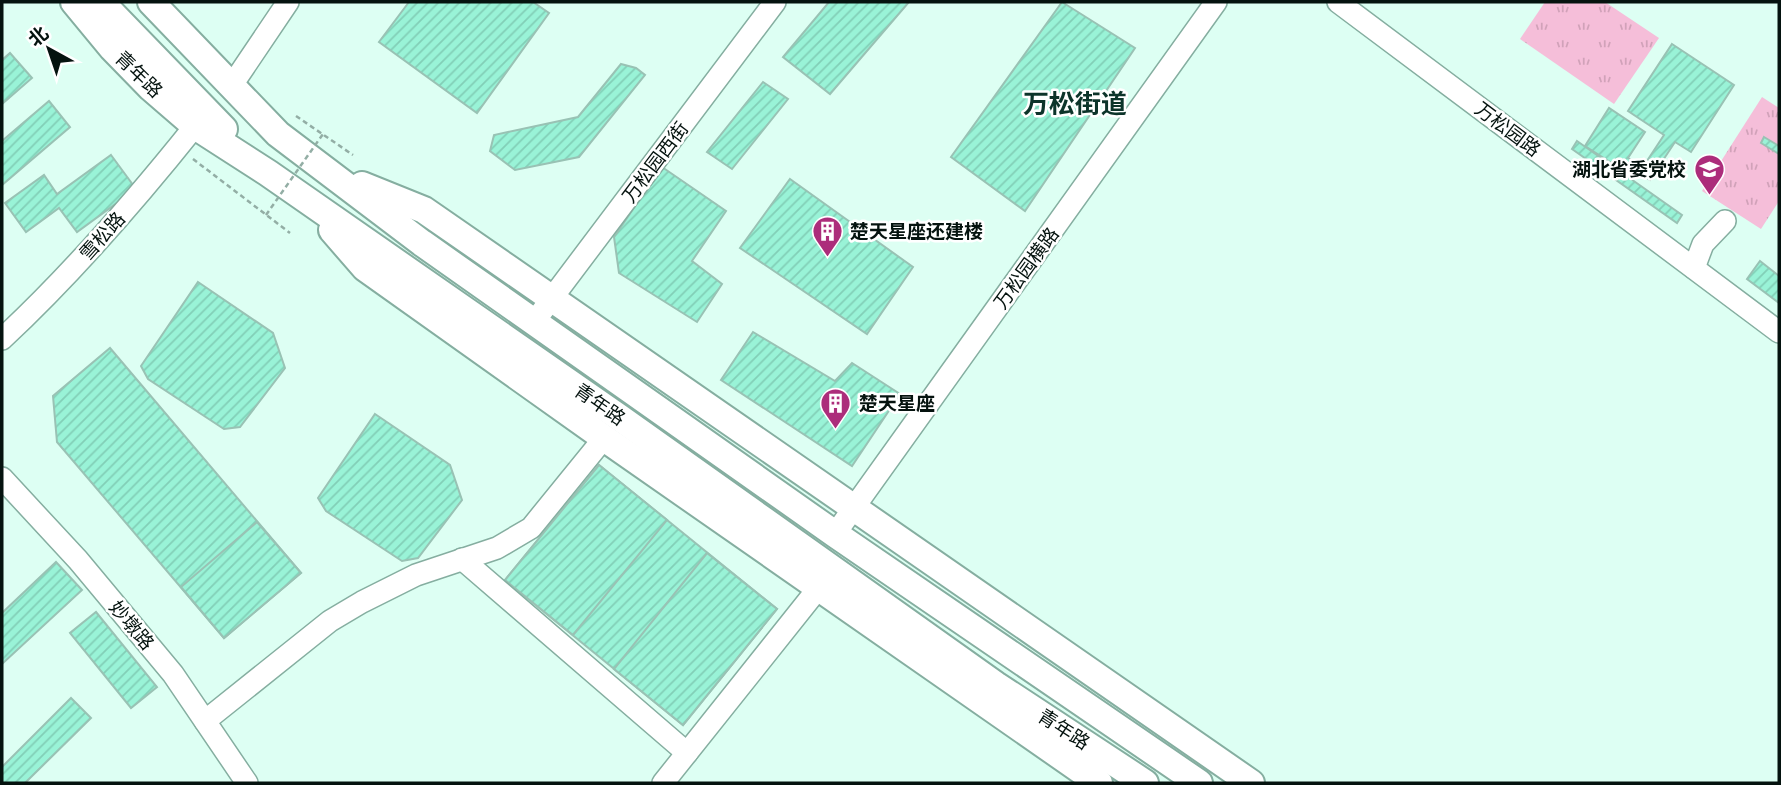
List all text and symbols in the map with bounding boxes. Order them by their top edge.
north arrow [14,14,84,84]
text: 北 [23,21,52,51]
street label: 青年路 [111,46,168,102]
district label: 万松街道 [1023,88,1127,119]
street label: 万松园路 [1471,97,1546,161]
street label: 万松园西街 [617,117,692,207]
school or university icon: 湖北省委党校 [1692,152,1726,196]
place label: 湖北省委党校 [1572,157,1686,180]
street label: 雪松路 [74,207,129,265]
building icon: 楚天星座还建楼 [810,214,844,258]
place label: 楚天星座还建楼 [850,219,983,242]
street label: 万松园横路 [988,223,1063,313]
street label: 青年路 [570,378,630,429]
building icon: 楚天星座 [819,386,853,430]
place label: 楚天星座 [859,391,935,414]
street label: 妙墩路 [105,595,160,654]
street label: 青年路 [1034,703,1094,754]

